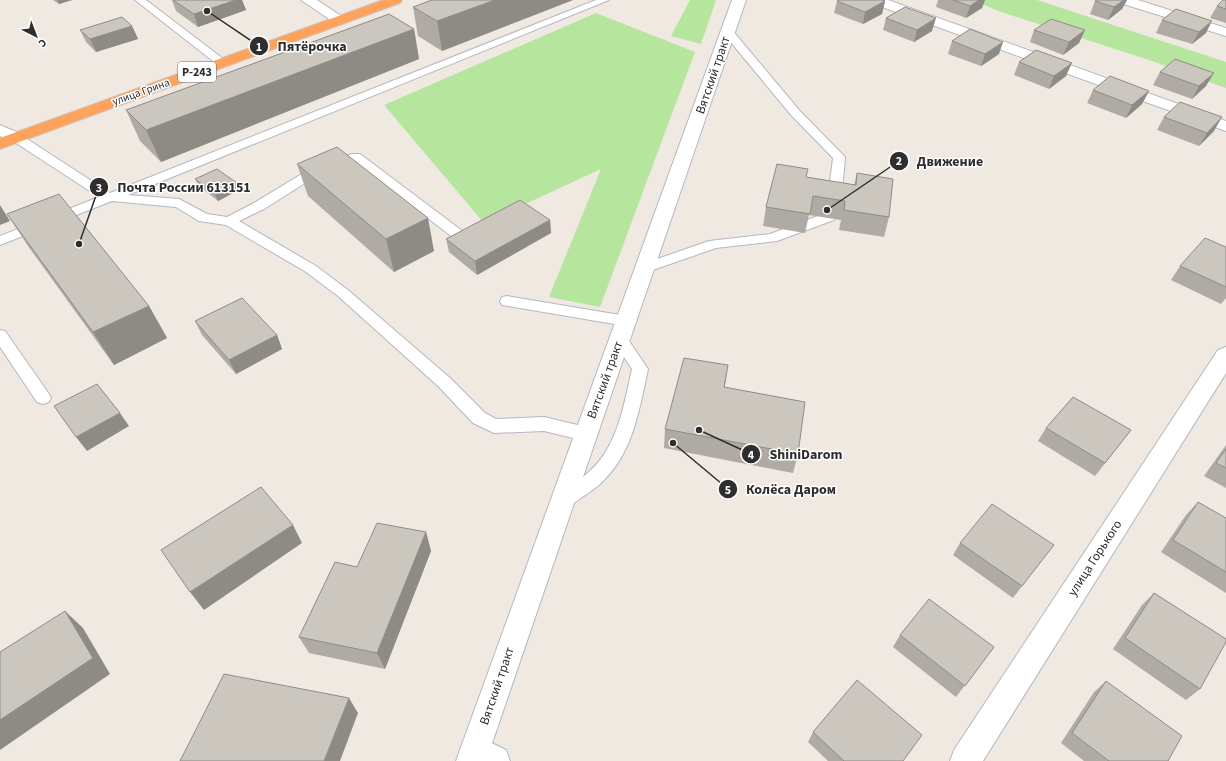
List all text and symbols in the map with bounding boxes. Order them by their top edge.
north arrow [16,16,56,56]
callout: Пятёрочка [249,33,355,59]
street label: Вятский тракт [691,34,735,116]
text: С [35,35,50,51]
text: Пятёрочка [277,37,347,57]
text: 1 [256,39,262,56]
road number: Р-243 [178,62,216,82]
street label: улица Грина [110,75,172,109]
callout: Движение [889,148,991,174]
text: Движение [917,152,983,172]
text: 2 [896,153,902,170]
callout: Почта России 613151 [89,174,259,200]
text: Почта России 613151 [117,178,251,198]
text: 3 [96,180,102,197]
street label: Вятский тракт [583,339,627,421]
callout: ShiniDarom [741,441,850,467]
text: ShiniDarom [770,445,842,465]
text: 4 [748,447,755,464]
callout: Колёса Даром [718,476,844,502]
text: Колёса Даром [746,480,836,500]
text: 5 [725,482,731,499]
street label: улица Горького [1064,516,1126,600]
street label: Вятский тракт [475,645,519,727]

